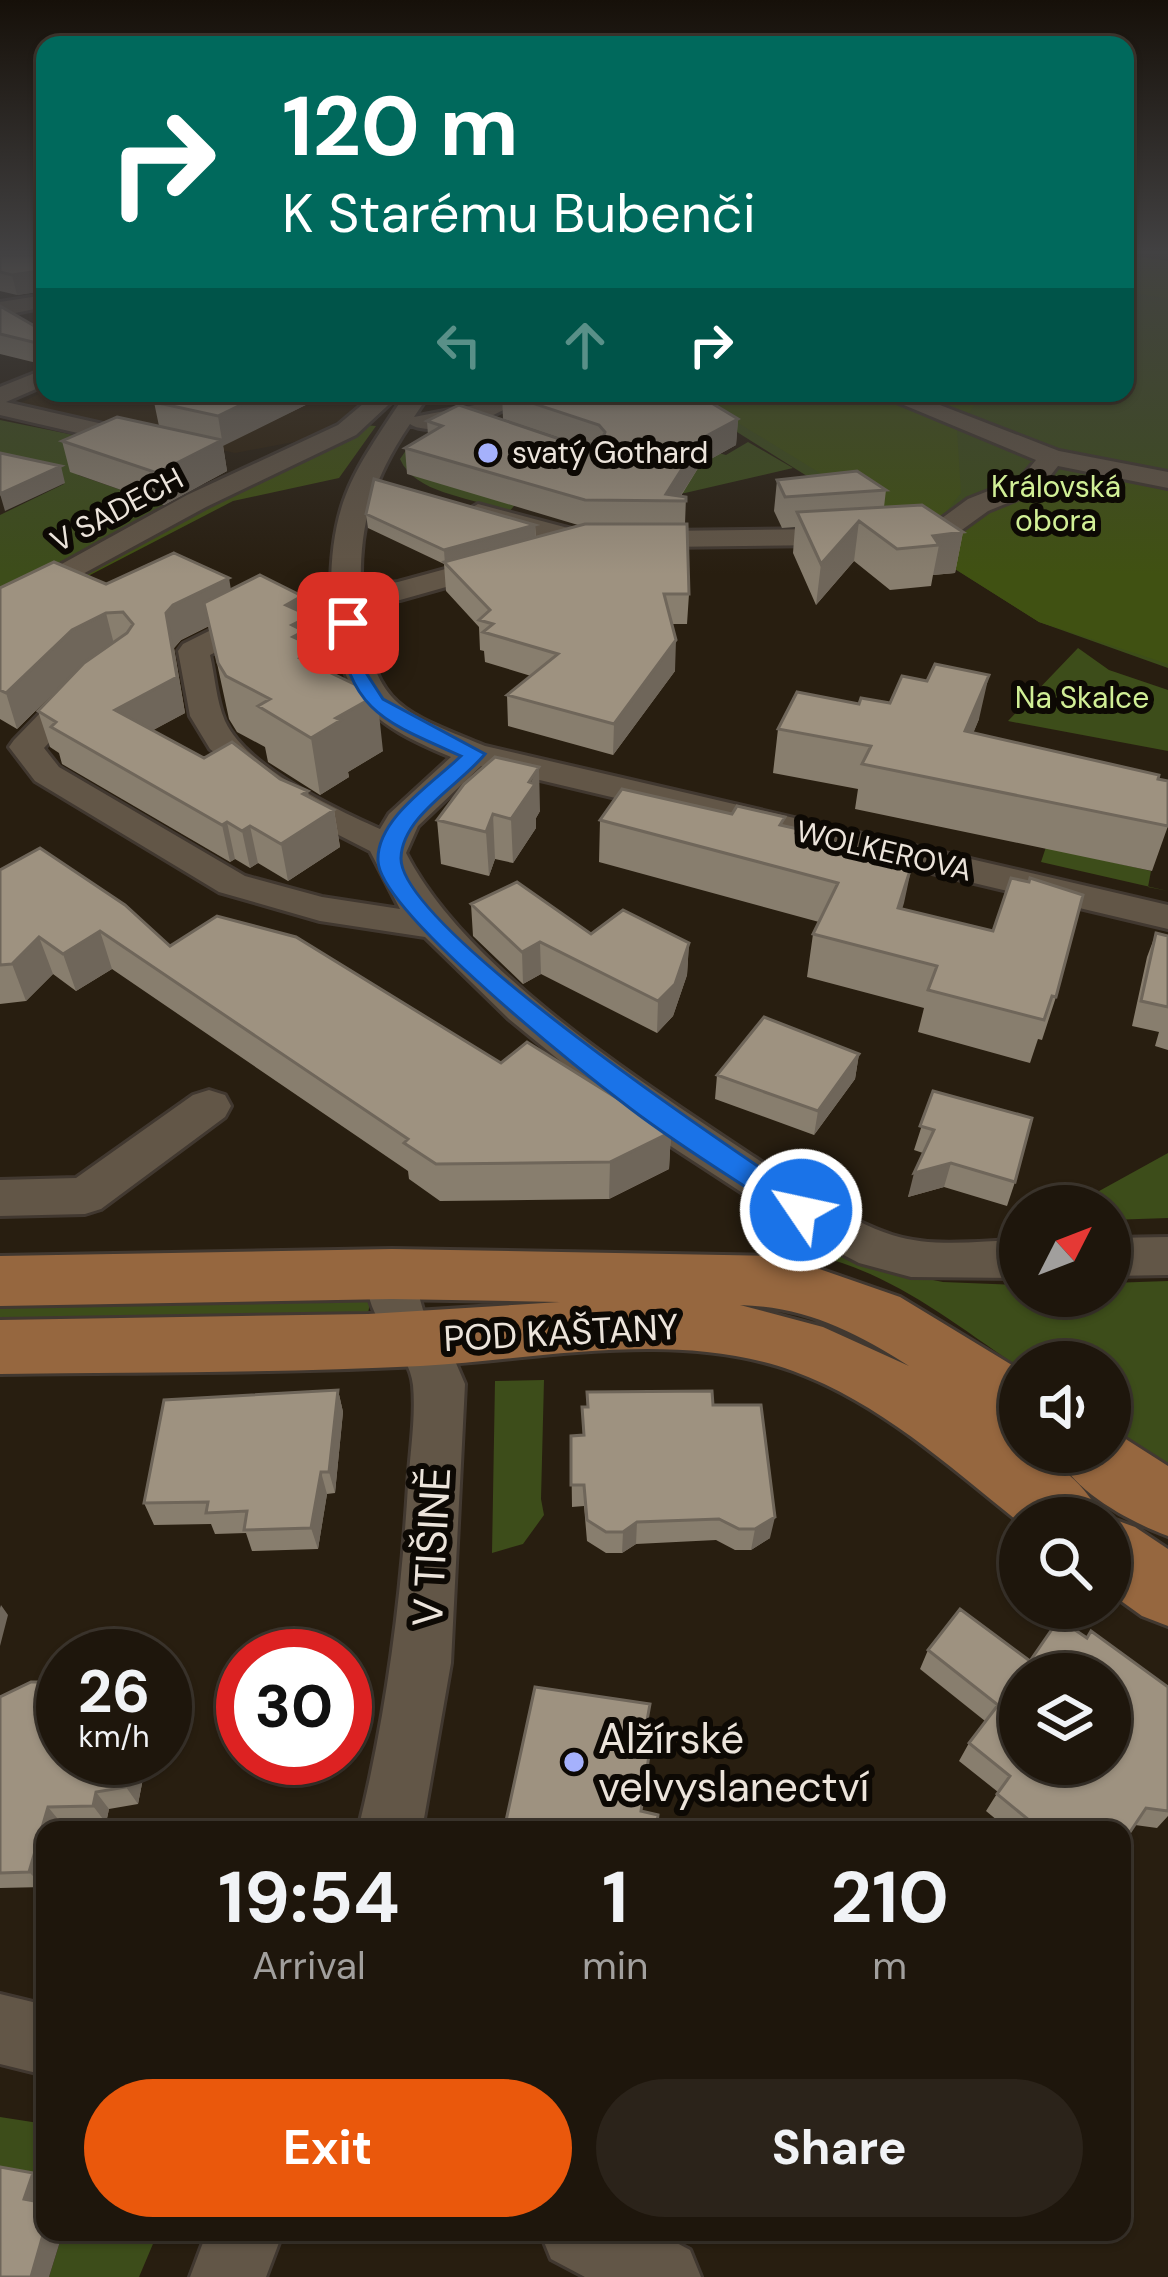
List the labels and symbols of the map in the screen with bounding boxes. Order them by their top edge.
place label: svatý Gothard [512,433,708,472]
marker: svatý Gothard [475,440,501,466]
street label: V SADECH [44,458,190,561]
park label: Královská obora [991,467,1121,540]
pin [297,572,399,674]
park label: Na Skalce [1015,678,1149,717]
street label: WOLKEROVA [792,811,976,890]
position arrow [738,1147,864,1273]
north arrow [999,1185,1131,1317]
street label: POD KAŠTANY [442,1303,680,1362]
street label: V TIŠINĚ [400,1466,463,1628]
speed limit sign: 30 [216,1629,372,1785]
place label: Alžírské velvyslanectví [598,1711,870,1814]
marker: Alžírské velvyslanectví [561,1749,587,1775]

